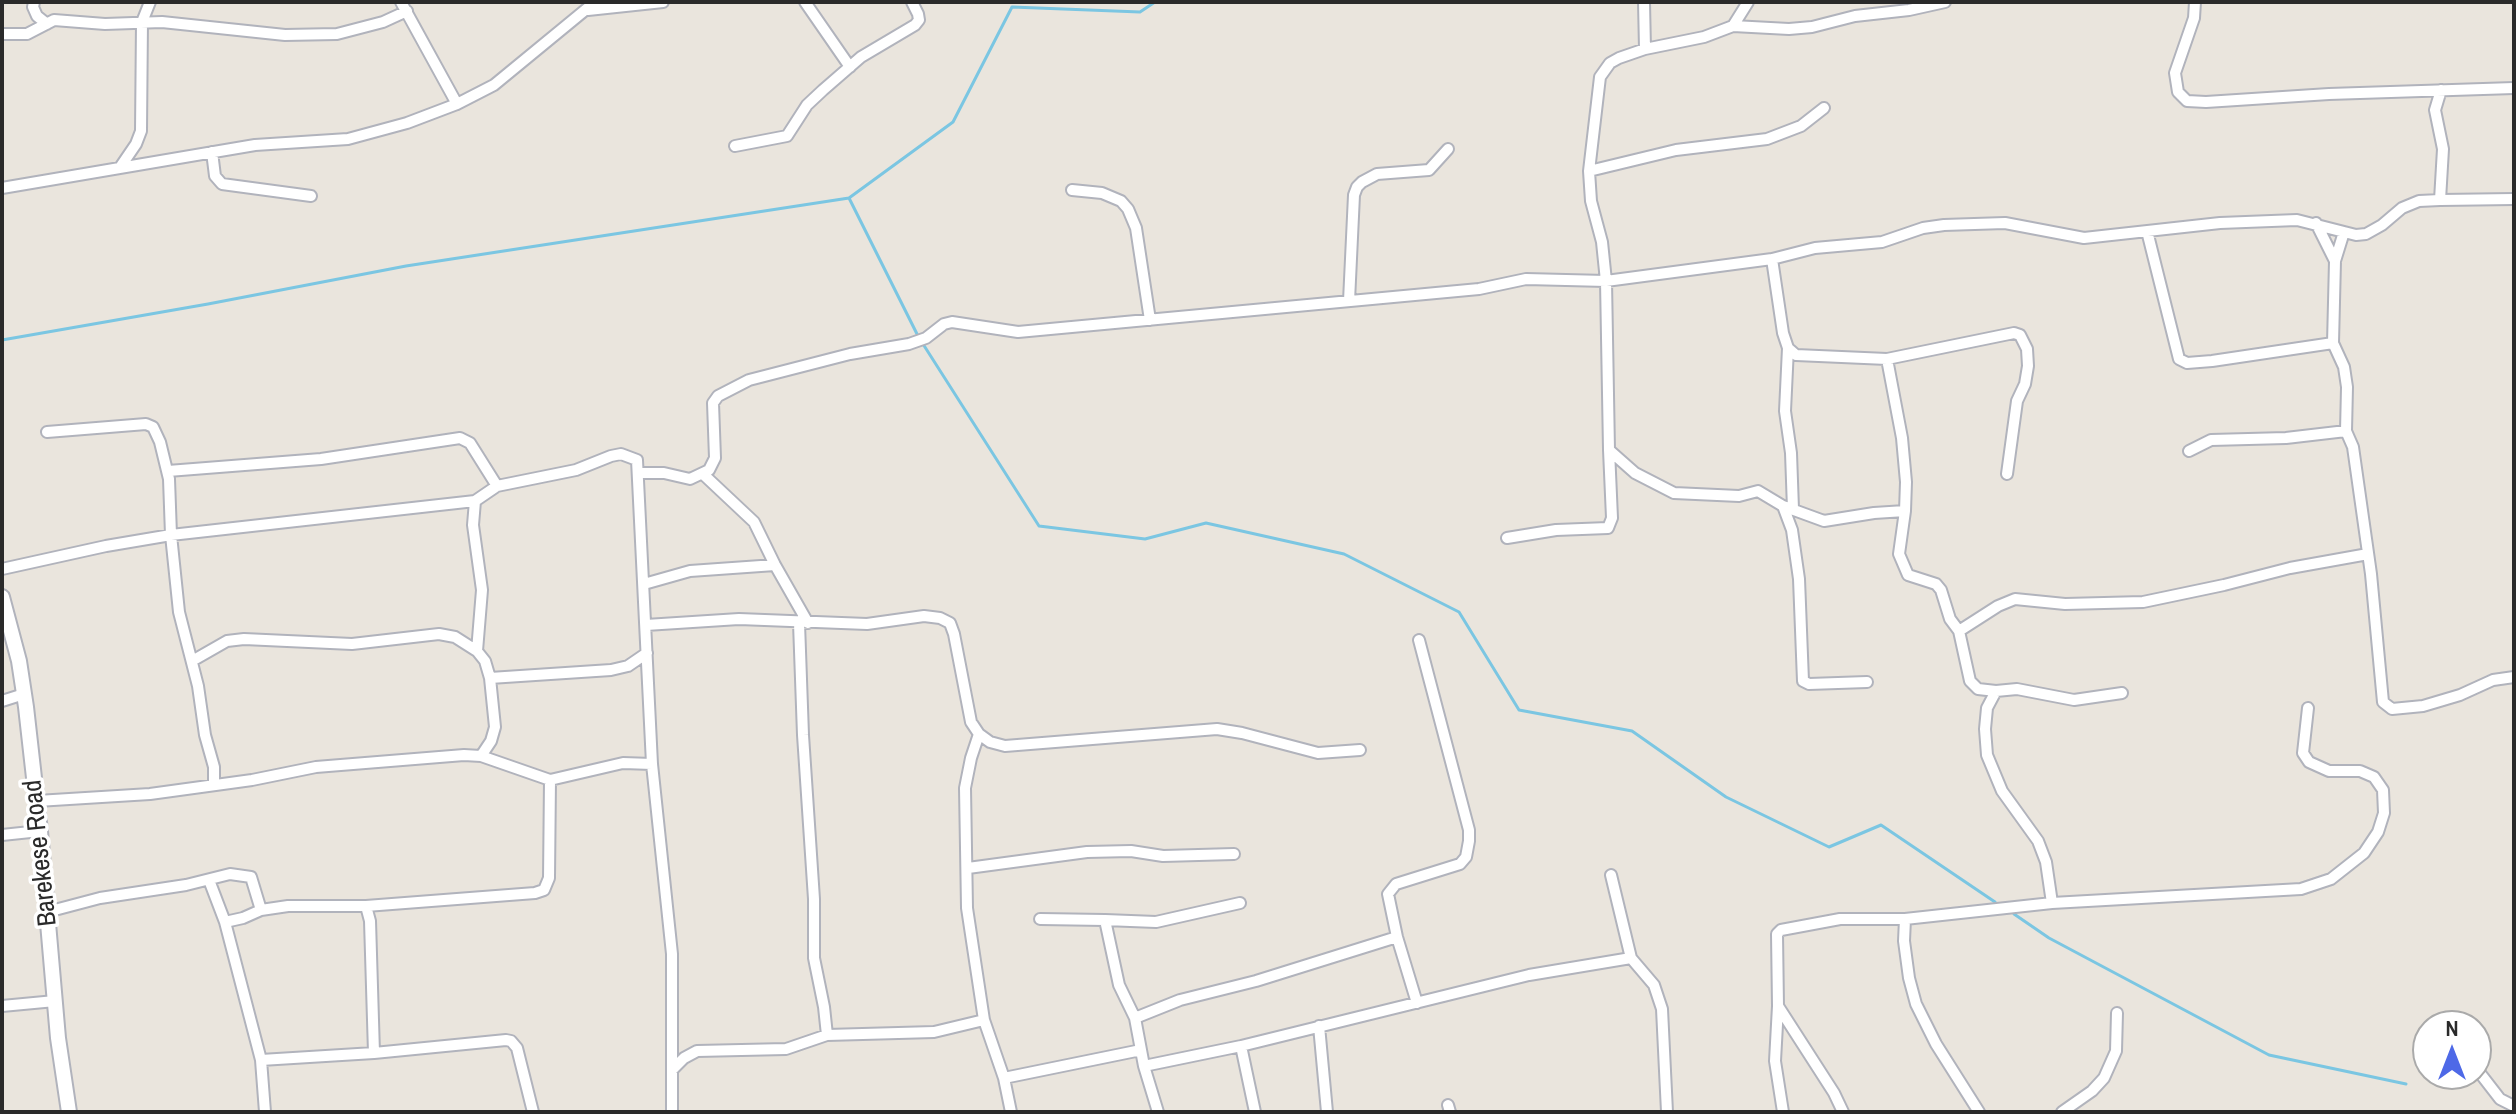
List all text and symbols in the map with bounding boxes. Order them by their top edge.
street label: Barekese Road [18,778,64,928]
north arrow [2412,1010,2492,1090]
text: N [2445,1013,2459,1043]

